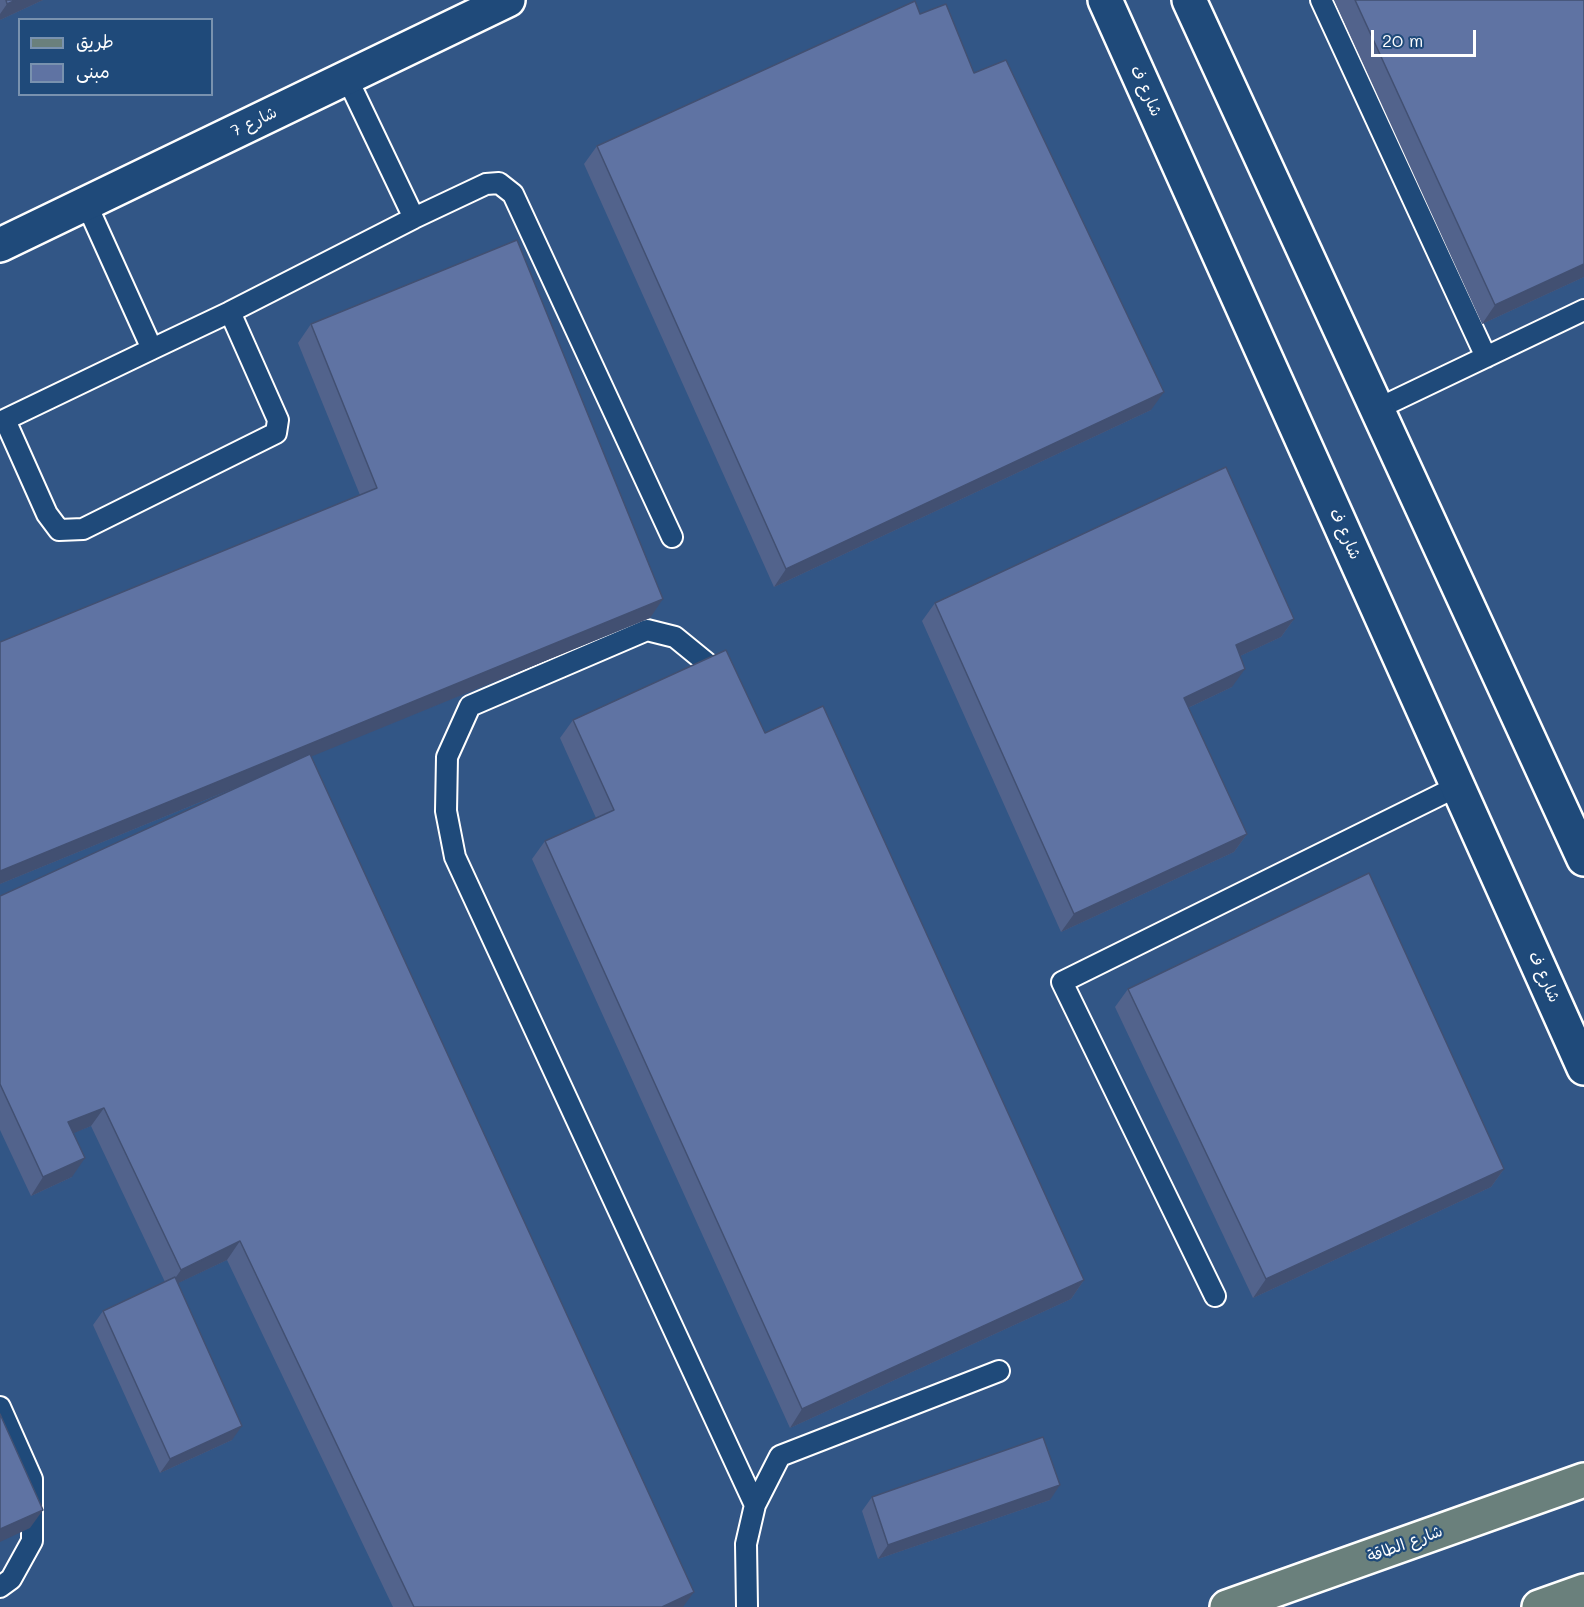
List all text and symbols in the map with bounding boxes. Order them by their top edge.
legend [18,18,213,96]
scale bar [1374,18,1479,56]
text: 20 m [1382,28,1423,52]
text: طريق [76,29,114,53]
text: مبنى [76,59,110,83]
street label: شارع ف [1126,62,1166,120]
street label: شارع 7 [228,103,280,141]
street label: شارع ف [1325,505,1365,563]
street label: شارع ف [1524,948,1564,1006]
street label: شارع الطاقة [1365,1522,1445,1566]

